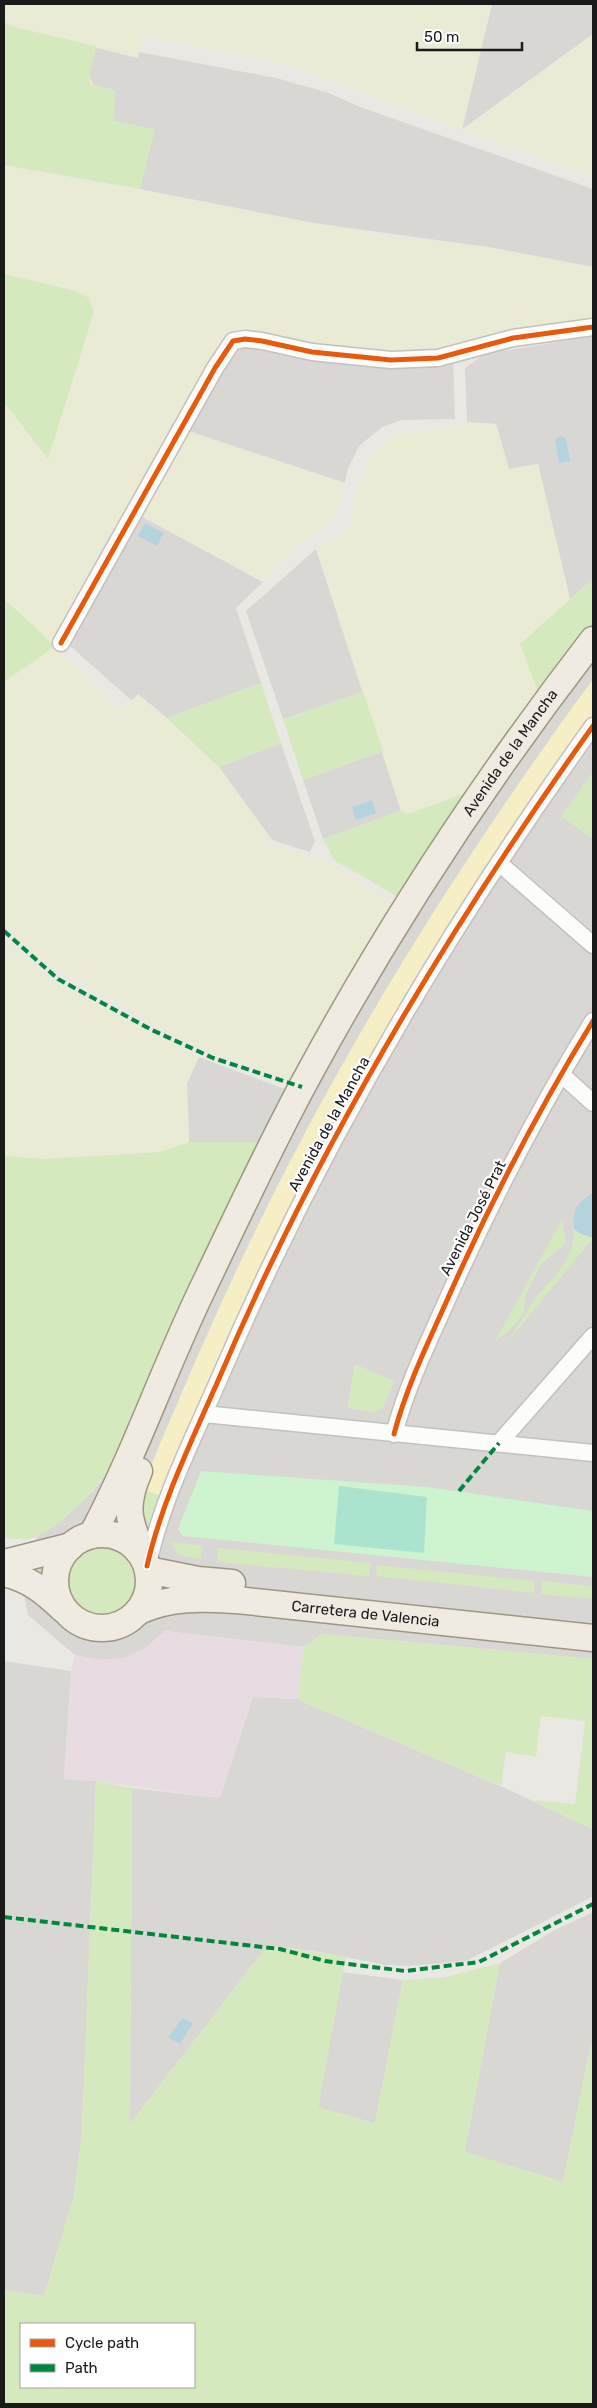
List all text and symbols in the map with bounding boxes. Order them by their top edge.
scale bar [417,20,522,52]
text: 50 m [424,28,459,46]
street label: Avenida de la Mancha [459,686,561,820]
street label: Avenida de la Mancha [284,1054,374,1194]
street label: Avenida José Prat [436,1157,510,1279]
street label: Carretera de Valencia [290,1597,441,1631]
legend [20,2323,195,2388]
text: Cycle path [65,2334,139,2352]
text: Path [65,2359,98,2377]

